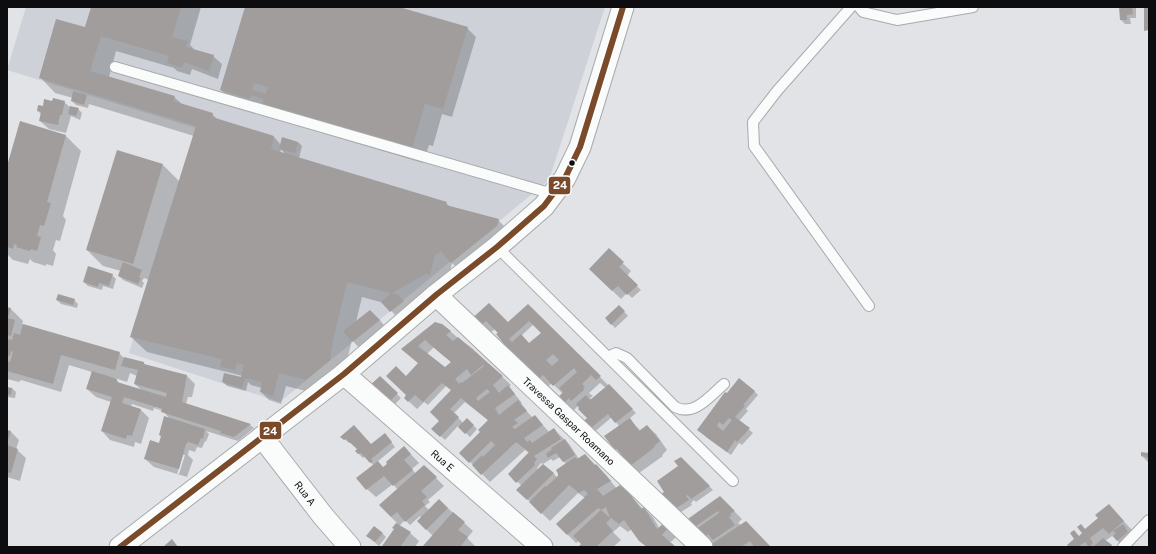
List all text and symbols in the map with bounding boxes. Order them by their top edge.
unlabelled marker [567,158,577,168]
line badge: 24 [548,176,571,195]
text: 24 [553,179,567,191]
street label: Travessa Gaspar Roamano [520,374,618,468]
line badge: 24 [259,421,282,440]
text: 24 [263,425,277,437]
street label: Rua E [429,447,457,473]
street label: Rua A [292,479,319,508]

